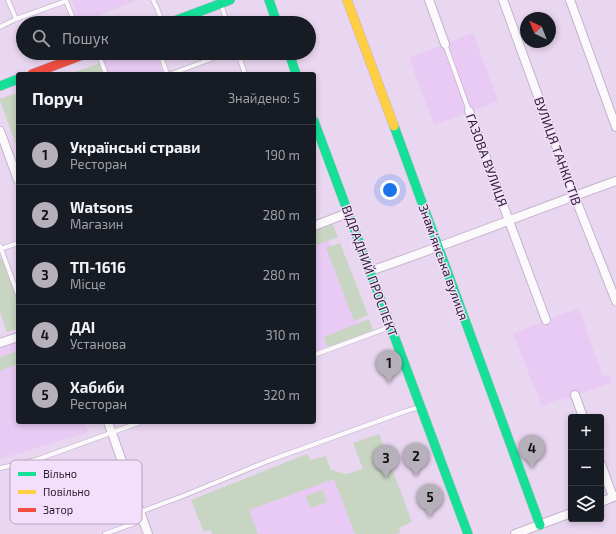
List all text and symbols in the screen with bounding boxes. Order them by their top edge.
north arrow [520,12,556,48]
search box [16,16,316,60]
icon: search [30,27,52,49]
text: Пошук [62,29,109,47]
text: Поруч [32,88,83,108]
text: Знайдено: 5 [228,90,300,106]
street label: ВУЛИЦЯ ТАНКІСТІВ [531,95,585,207]
street label: ГАЗОВА ВУЛИЦЯ [463,111,511,209]
text: Українські страви [70,138,200,156]
text: 1 [42,147,48,163]
text: 190 m [265,147,300,163]
text: Ресторан [70,156,127,172]
your location [380,180,400,200]
text: Watsons [70,198,133,216]
street label: Знамʼянська вулиця [416,202,472,322]
street label: ВІДРАДНИЙ ПРОСПЕКТ [339,203,401,339]
text: 2 [41,207,49,223]
text: 280 m [263,207,300,223]
text: Магазин [70,216,123,232]
text: ТП-1616 [70,258,126,276]
text: 3 [41,267,49,283]
text: 280 m [263,267,300,283]
text: Місце [70,276,106,292]
text: ДАІ [70,318,95,336]
text: 4 [41,327,49,343]
text: 310 m [265,327,300,343]
text: Установа [70,336,126,352]
pin: 1 [376,350,402,383]
text: Хабиби [70,378,124,396]
text: 5 [41,387,49,403]
text: 320 m [263,387,300,403]
text: Ресторан [70,396,127,412]
map controls [568,414,604,522]
button: + [568,414,604,450]
pin: 4 [519,435,545,468]
pin: 2 [403,443,429,476]
pin: 3 [373,445,399,478]
button: − [568,450,604,486]
legend [10,460,142,524]
text: Вільно [43,467,77,480]
pin: 5 [417,484,443,517]
text: Повільно [43,485,90,498]
button: layers [568,486,604,522]
text: Затор [43,503,73,516]

